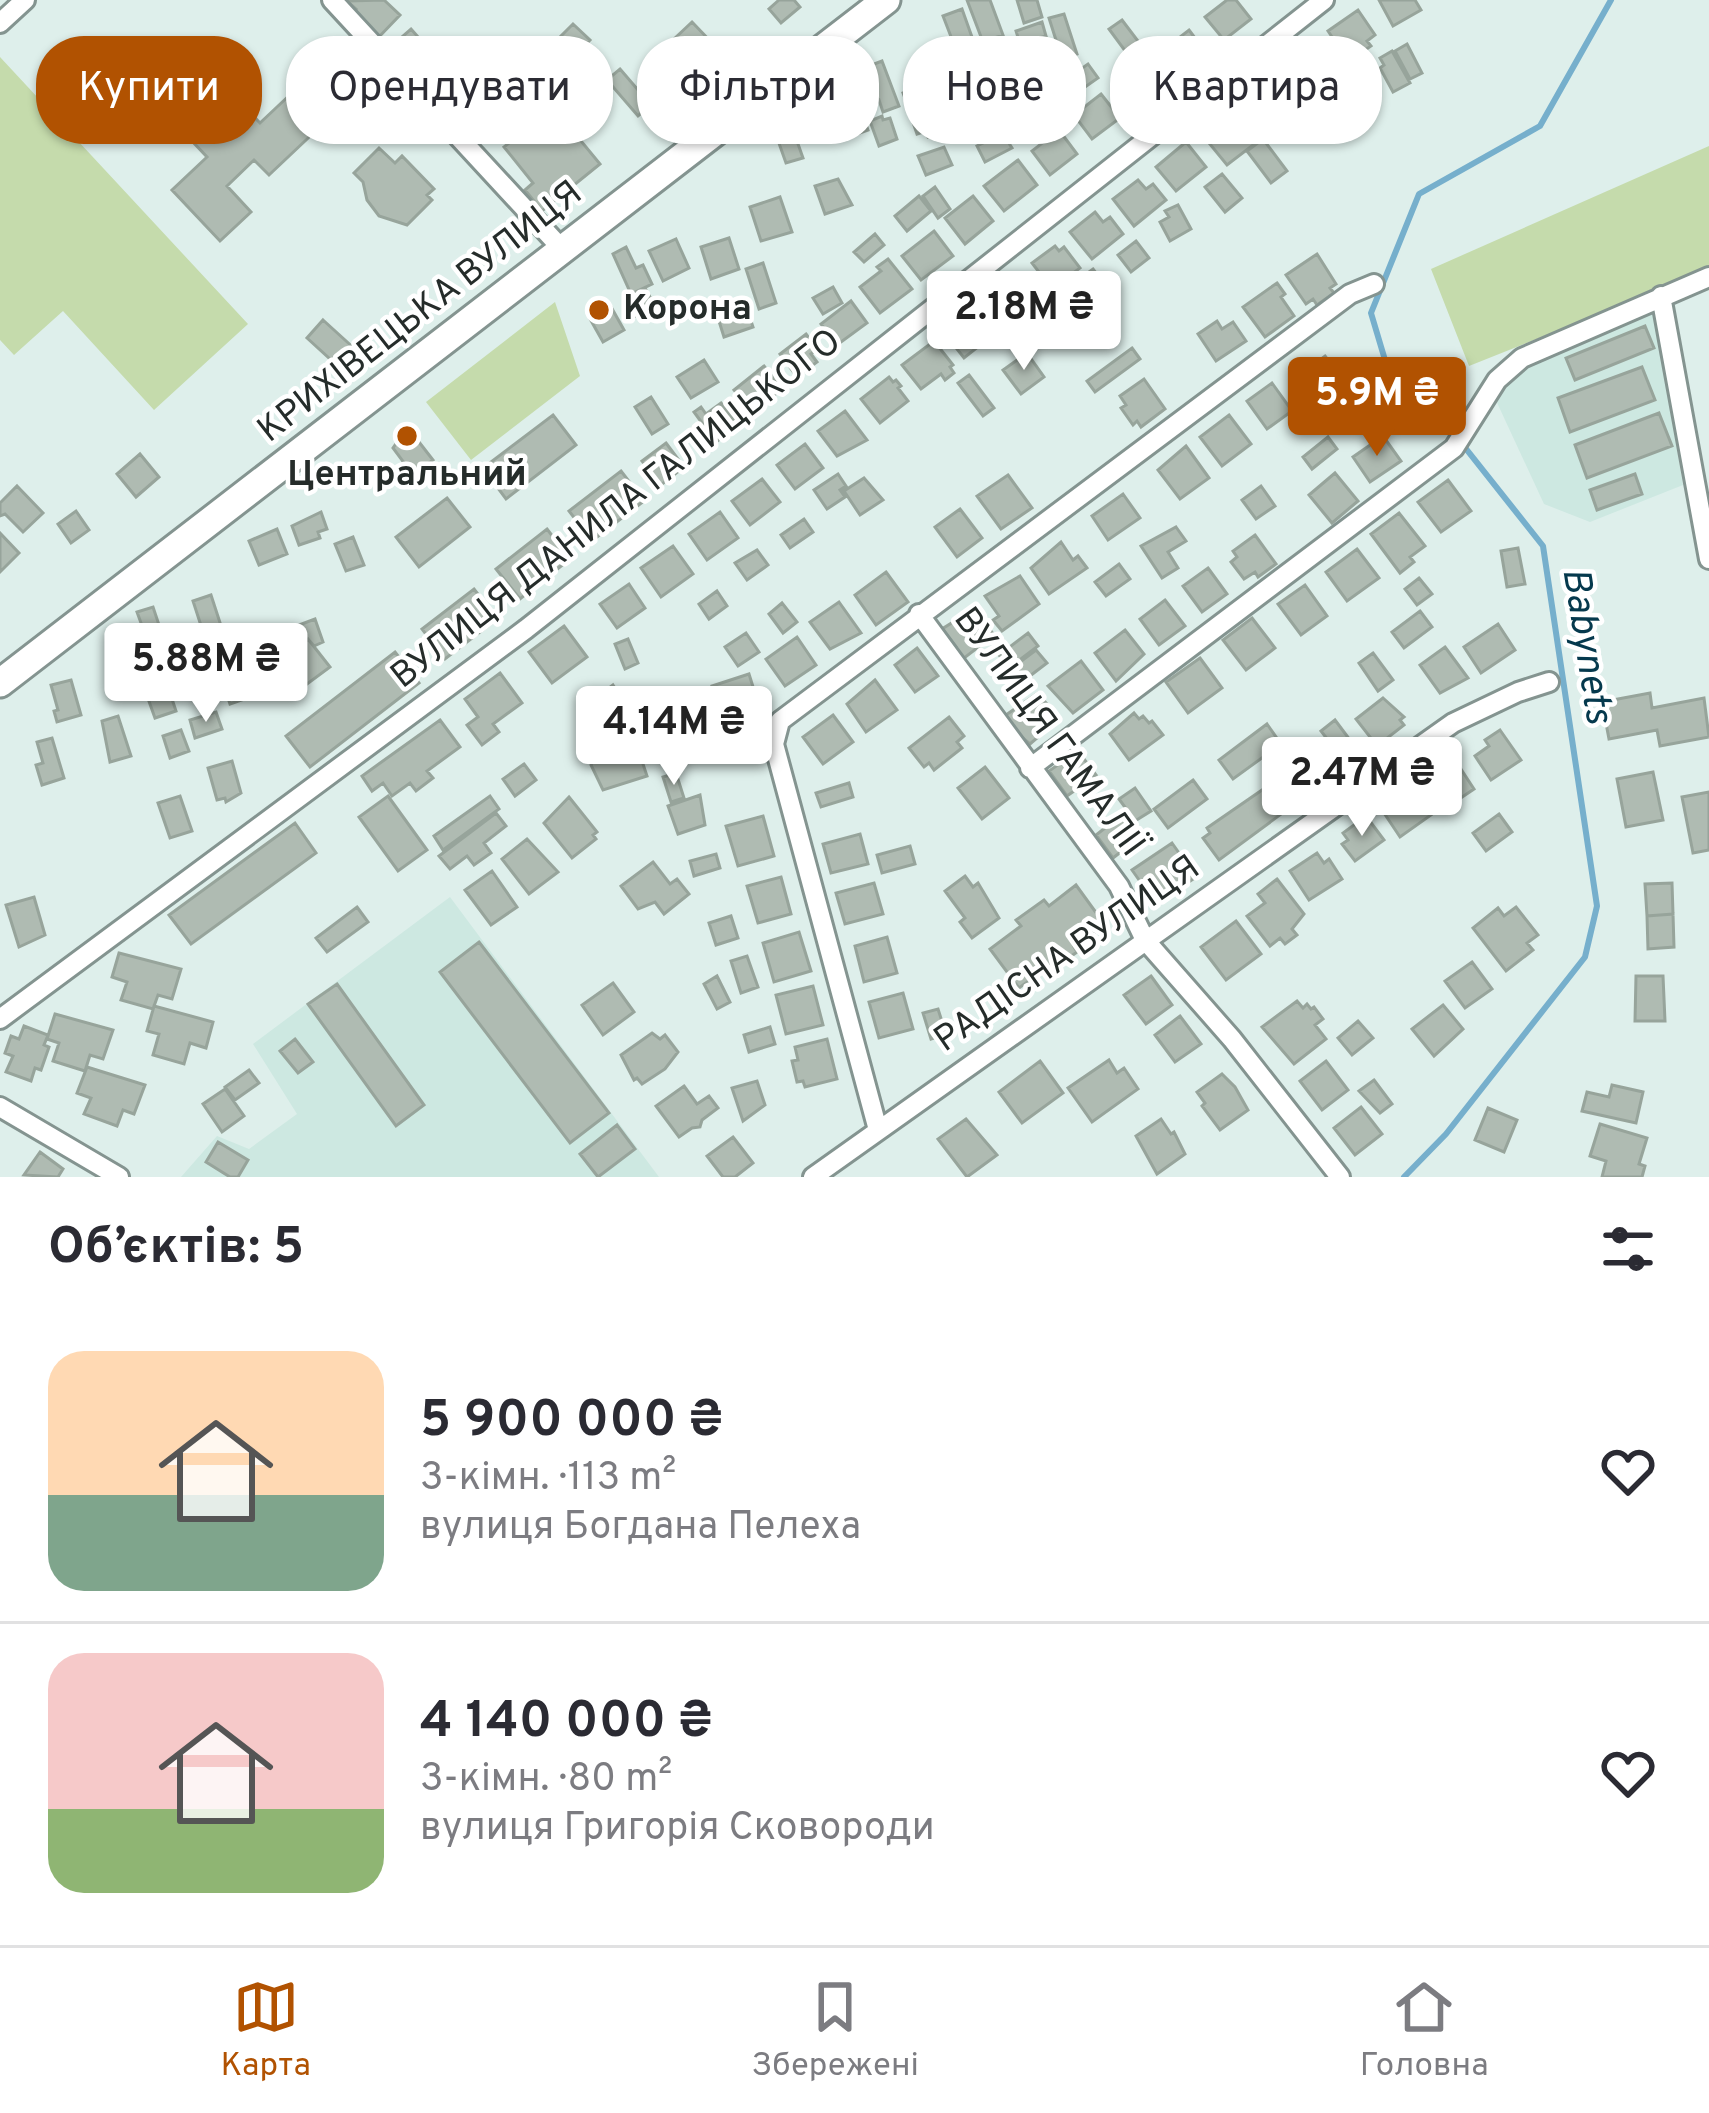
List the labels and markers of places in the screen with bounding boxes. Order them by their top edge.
pin: 2.18M ₴ [913,271,1135,373]
place label: Корона [623,287,752,333]
marker: Корона [586,297,612,323]
pin: 5.9M ₴ [1279,357,1475,459]
marker: Центральний [394,423,420,449]
place label: Центральний [287,453,527,499]
pin: 5.88M ₴ [95,623,317,725]
pin: 4.14M ₴ [563,686,785,788]
pin: 2.47M ₴ [1251,737,1473,839]

